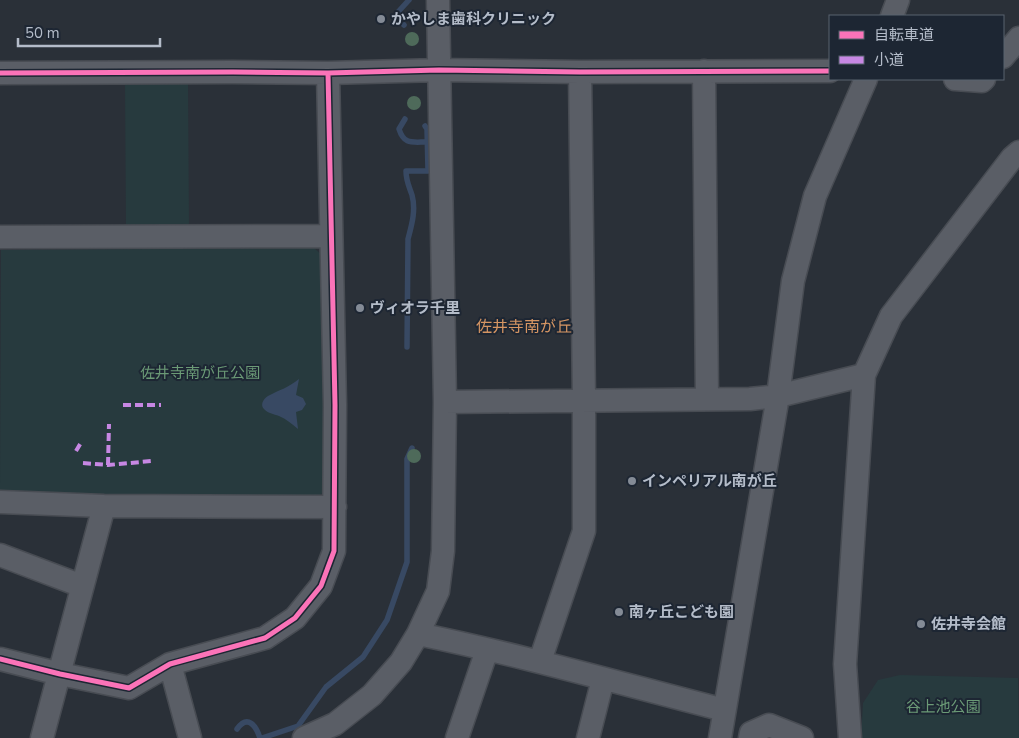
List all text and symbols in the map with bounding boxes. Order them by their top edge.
place label: かやしま歯科クリニック [391,9,556,29]
marker: かやしま歯科クリニック [375,13,387,25]
scale bar [18,15,160,47]
legend [829,15,1004,80]
text: 50 m [25,23,60,43]
text: 自転車道 [874,25,934,45]
text: 小道 [874,50,904,70]
place label: ヴィオラ千里 [370,298,460,318]
marker: ヴィオラ千里 [354,302,366,314]
district label: 佐井寺南が丘 [476,316,572,338]
park label: 佐井寺南が丘公園 [140,363,260,383]
place label: インペリアル南が丘 [642,471,777,491]
marker: インペリアル南が丘 [626,475,638,487]
place label: 南ヶ丘こども園 [629,602,734,622]
marker: 南ヶ丘こども園 [613,606,625,618]
place label: 佐井寺会館 [931,614,1006,634]
marker: 佐井寺会館 [915,618,927,630]
park label: 谷上池公園 [905,697,981,717]

